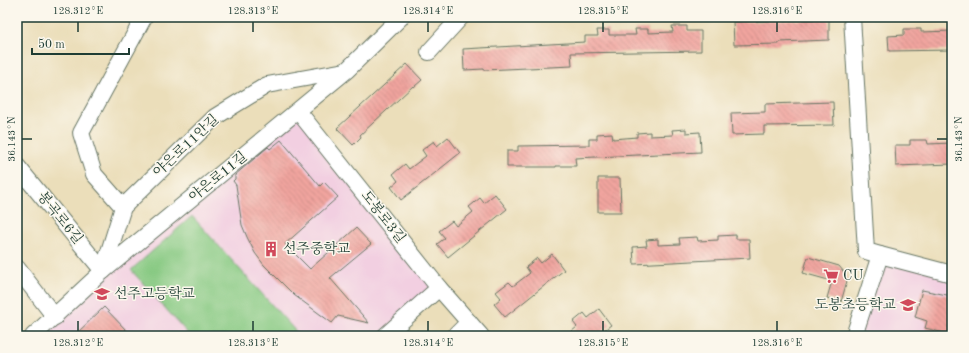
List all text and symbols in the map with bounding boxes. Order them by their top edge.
text: 128.312°E [53,6,103,16]
text: 128.313°E [228,6,278,16]
text: 128.314°E [403,6,453,16]
text: 128.315°E [578,6,628,16]
text: 128.316°E [752,6,802,16]
scale bar [32,30,129,56]
text: 50 m [38,38,65,51]
street label: 야은로11안길 [150,112,221,180]
text: 36.143°N [7,116,17,162]
text: 36.143°N [954,116,964,162]
street label: 야은로11길 [186,149,250,205]
street label: 도봉로3길 [358,187,409,246]
street label: 봉곡로6길 [35,188,87,247]
building icon: 선주중학교 [262,240,280,258]
place label: 선주중학교 [283,241,351,256]
supermarket icon: CU [822,267,840,285]
place label: CU [843,269,863,283]
school or university icon: 선주고등학교 [93,285,111,303]
place label: 선주고등학교 [114,286,196,301]
place label: 도봉초등학교 [815,296,896,312]
school or university icon: 도봉초등학교 [899,296,917,314]
text: 128.312°E [53,338,103,348]
text: 128.313°E [228,338,278,348]
text: 128.314°E [403,338,453,348]
text: 128.315°E [578,338,628,348]
text: 128.316°E [752,338,802,348]

